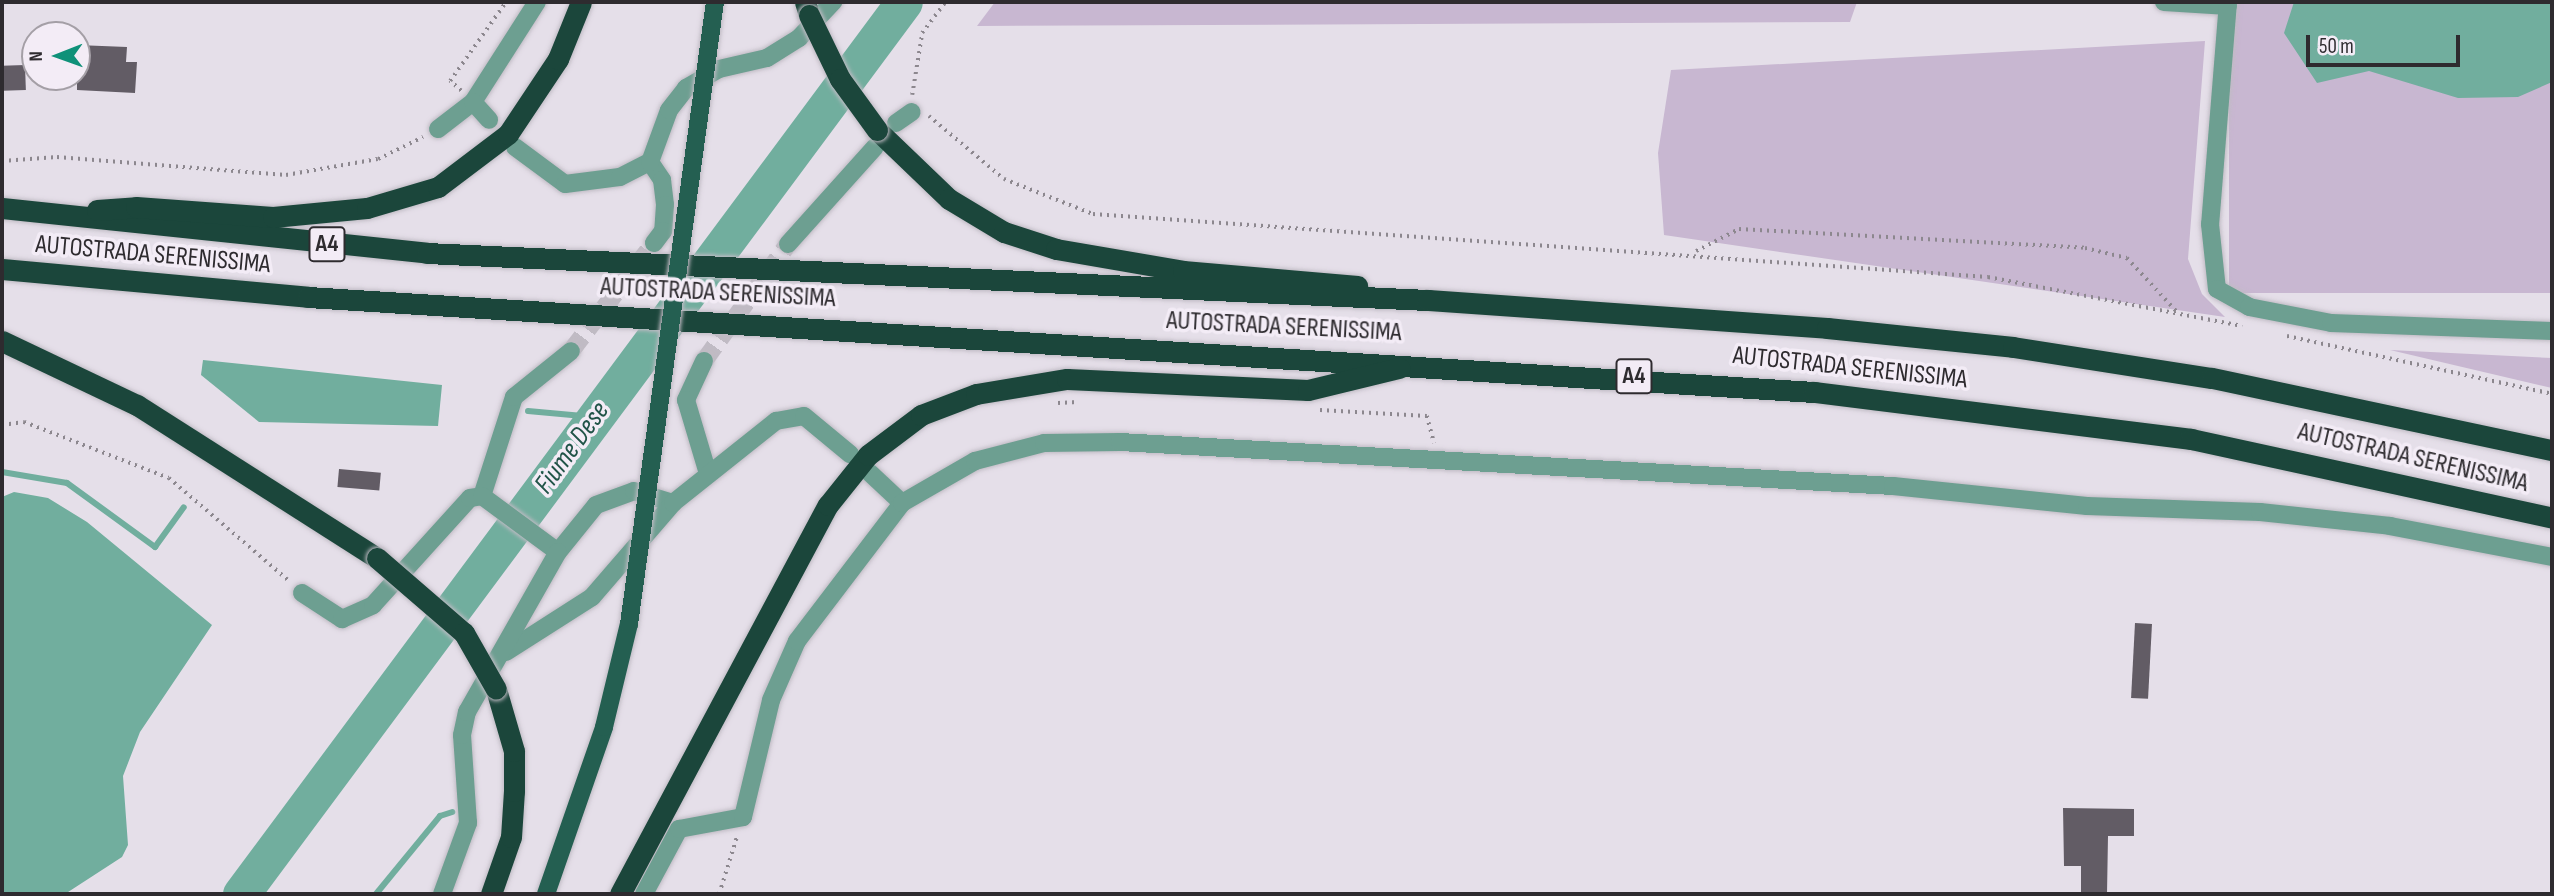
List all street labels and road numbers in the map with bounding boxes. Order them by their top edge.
road number: A4 [308,224,346,264]
street label: AUTOSTRADA SERENISSIMA [34,229,272,281]
street label: AUTOSTRADA SERENISSIMA [600,271,836,315]
street label: AUTOSTRADA SERENISSIMA [1166,305,1402,349]
street label: AUTOSTRADA SERENISSIMA [1731,340,1969,396]
road number: A4 [1615,356,1653,396]
street label: AUTOSTRADA SERENISSIMA [2295,416,2531,500]

